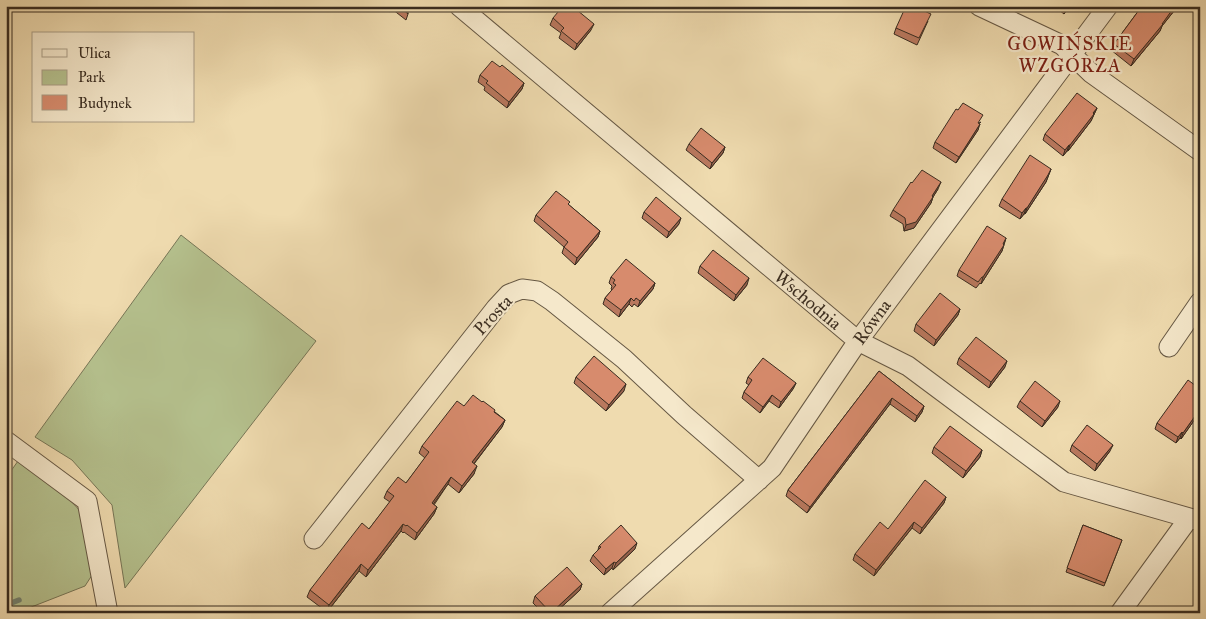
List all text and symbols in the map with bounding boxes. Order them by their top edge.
district label: GOWIŃSKIE WZGÓRZA [1007,31,1133,77]
legend [32,32,195,122]
text: Ulica [78,44,111,62]
text: Park [78,68,105,86]
text: Budynek [78,94,132,112]
street label: Wschodnia [770,266,846,335]
street label: Prosta [469,290,517,340]
street label: Równa [848,295,896,349]

